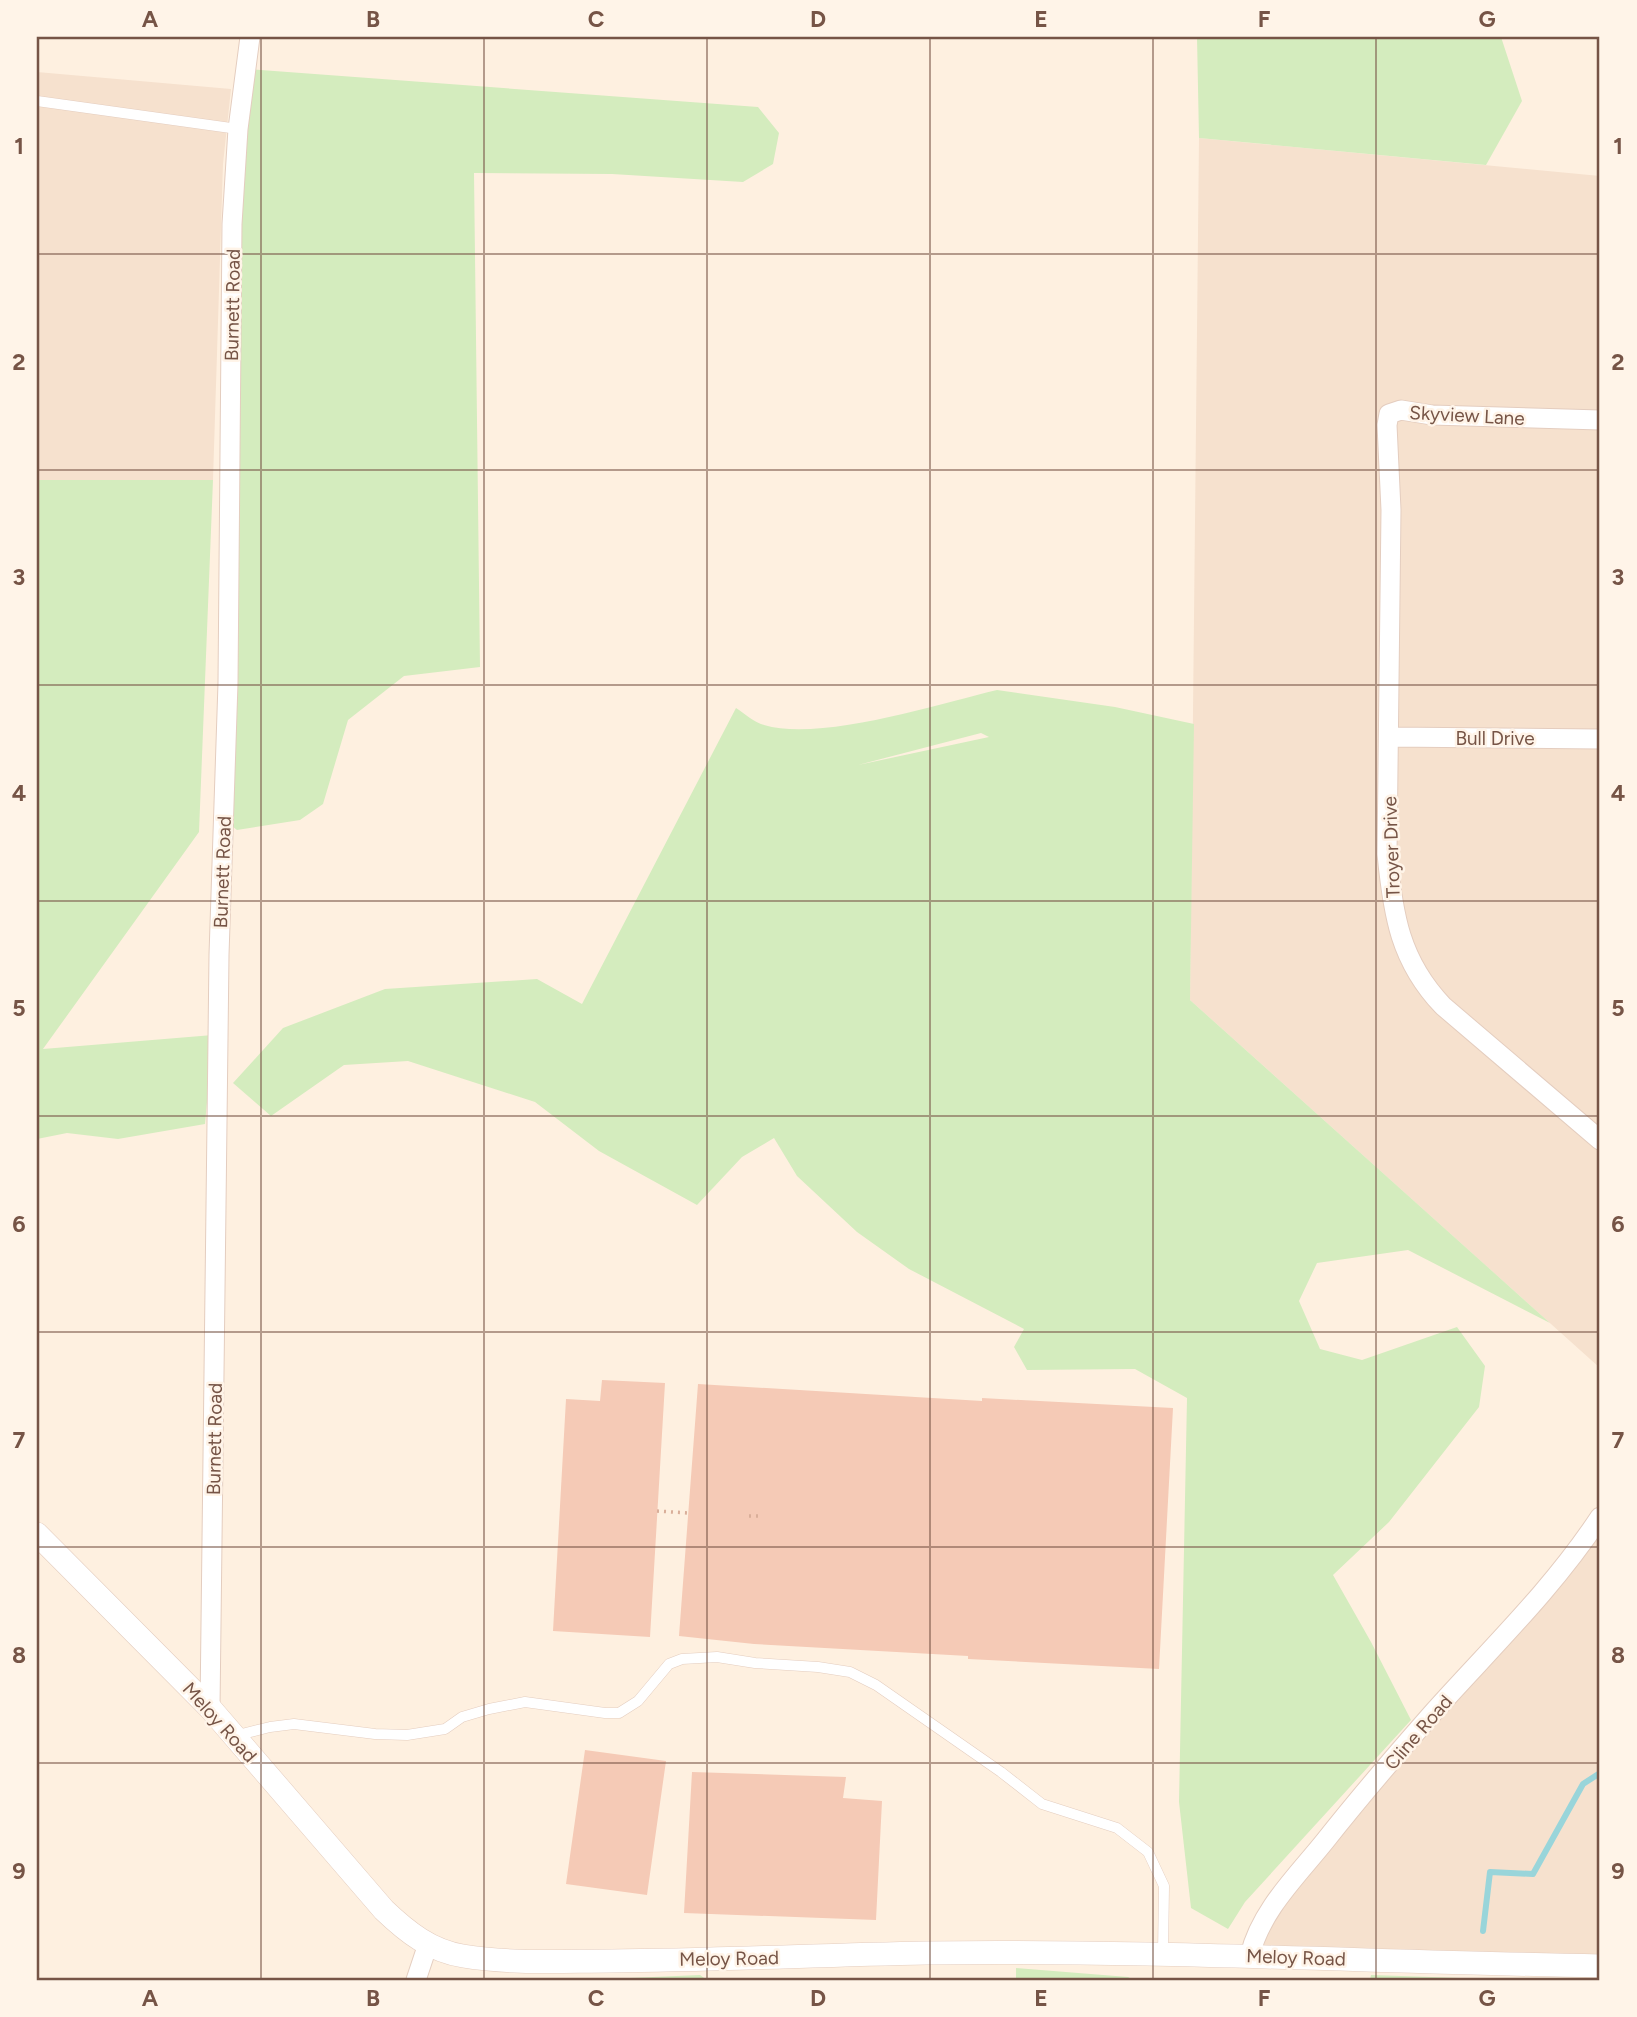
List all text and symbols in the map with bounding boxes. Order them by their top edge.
text: A [142,5,159,33]
text: B [366,5,380,33]
text: C [588,5,605,33]
text: D [810,5,826,33]
text: E [1034,5,1048,33]
text: F [1258,5,1271,33]
text: G [1478,5,1496,33]
text: 1 [14,132,24,160]
text: 1 [1613,132,1623,160]
street label: Burnett Road [220,249,245,361]
text: 2 [12,348,26,376]
text: 2 [1611,348,1625,376]
street label: Skyview Lane [1409,401,1525,430]
text: 3 [13,563,25,591]
text: 3 [1612,563,1624,591]
street label: Bull Drive [1455,727,1535,750]
text: 4 [12,779,26,807]
text: 4 [1611,779,1625,807]
street label: Troyer Drive [1378,796,1405,898]
street label: Burnett Road [209,815,236,929]
text: 5 [12,994,26,1022]
text: 5 [1611,994,1625,1022]
text: 6 [12,1210,26,1238]
text: 6 [1611,1210,1625,1238]
street label: Burnett Road [202,1383,227,1495]
text: 7 [13,1426,26,1454]
text: 7 [1612,1426,1625,1454]
text: 8 [12,1641,26,1669]
text: 8 [1611,1641,1625,1669]
street label: Meloy Road [178,1678,262,1767]
street label: Cline Road [1380,1690,1457,1774]
text: 9 [12,1857,26,1885]
text: 9 [1611,1857,1625,1885]
street label: Meloy Road [1246,1944,1346,1971]
street label: Meloy Road [679,1946,779,1971]
text: A [142,1984,159,2012]
text: B [366,1984,380,2012]
text: C [588,1984,605,2012]
text: D [810,1984,826,2012]
text: E [1034,1984,1048,2012]
text: F [1258,1984,1271,2012]
text: G [1478,1984,1496,2012]

